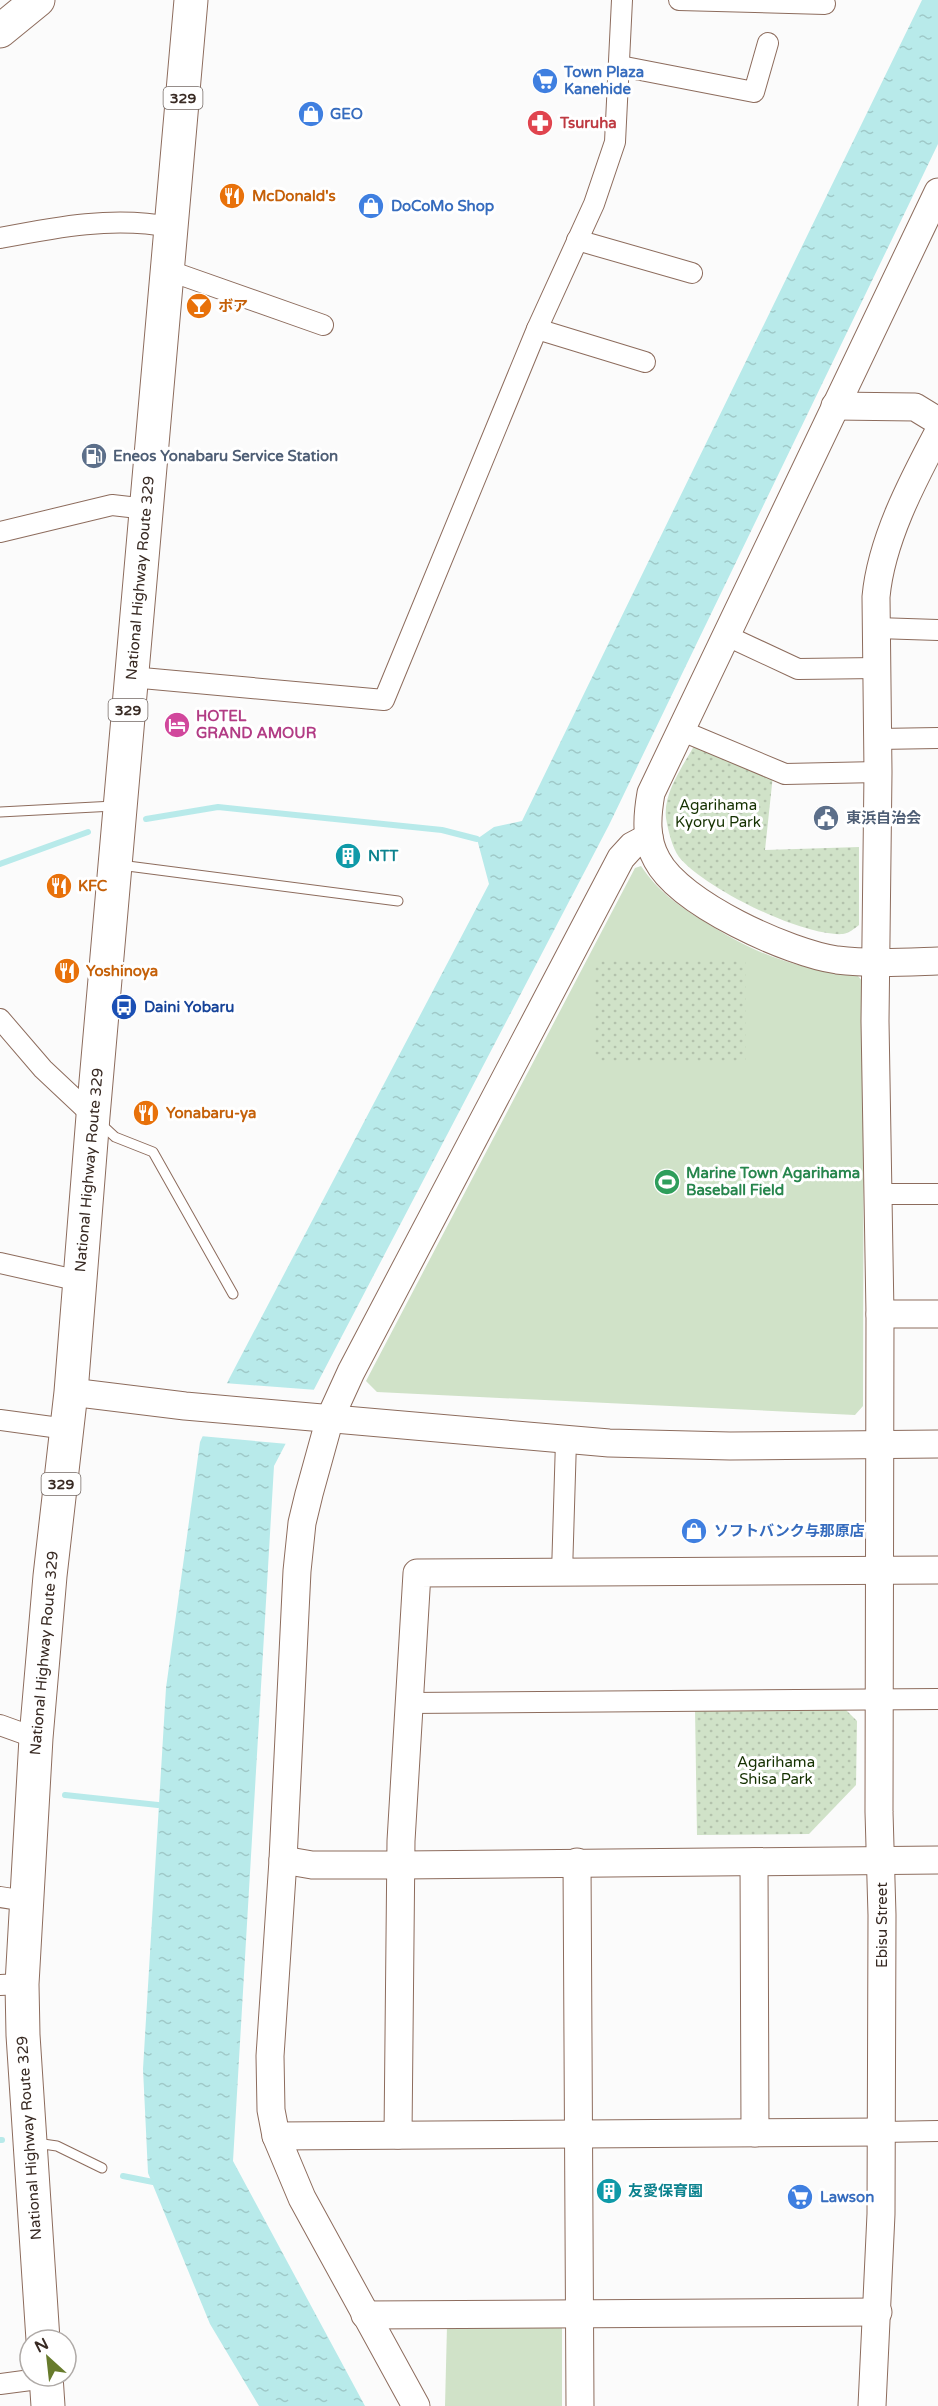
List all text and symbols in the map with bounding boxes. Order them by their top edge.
place label: Town Plaza Kanehide [563,63,644,98]
supermarket icon: Town Plaza Kanehide [530,66,560,96]
road number: 329 [164,87,202,109]
shop icon: GEO [296,99,326,129]
place label: GEO [330,105,363,123]
pharmacy icon: Tsuruha [525,108,555,138]
place label: Tsuruha [559,114,617,132]
restaurant icon: McDonald's [217,181,247,211]
place label: McDonald's [252,187,336,205]
shop icon: DoCoMo Shop [356,191,386,221]
place label: DoCoMo Shop [391,197,495,216]
bar icon: ボア [184,291,214,321]
place label: ボア [218,297,248,315]
fuel station icon: Eneos Yonabaru Service Station [79,441,109,471]
place label: Eneos Yonabaru Service Station [113,447,338,465]
street label: National Highway Route 329 [122,475,158,681]
road number: 329 [108,699,148,721]
place label: HOTEL GRAND AMOUR [196,707,316,742]
hotel icon: HOTEL GRAND AMOUR [162,710,192,740]
park label: Agarihama Kyoryu Park [675,796,761,831]
public building icon: 東浜自治会 [811,803,841,833]
place label: 東浜自治会 [846,809,921,827]
building icon: NTT [333,841,363,871]
place label: NTT [368,847,399,865]
restaurant icon: KFC [44,871,74,901]
place label: KFC [78,877,108,895]
restaurant icon: Yoshinoya [52,956,82,986]
place label: Yoshinoya [86,962,158,981]
bus stop icon: Daini Yobaru [109,992,139,1022]
place label: Daini Yobaru [144,998,234,1016]
street label: National Highway Route 329 [71,1067,107,1273]
restaurant icon: Yonabaru-ya [131,1098,161,1128]
place label: Yonabaru-ya [166,1104,256,1123]
place label: Marine Town Agarihama Baseball Field [686,1164,860,1199]
sports icon: Marine Town Agarihama Baseball Field [652,1167,682,1197]
road number: 329 [42,1473,80,1495]
shop icon: ソフトバンク与那原店 [679,1516,709,1546]
place label: ソフトバンク与那原店 [714,1522,865,1540]
street label: National Highway Route 329 [26,1550,62,1756]
park label: Agarihama Shisa Park [737,1753,815,1788]
street label: Ebisu Street [873,1882,891,1968]
street label: National Highway Route 329 [13,2035,45,2241]
building icon: 友愛保育園 [594,2176,624,2206]
place label: 友愛保育園 [628,2182,703,2200]
supermarket icon: Lawson [785,2182,815,2212]
place label: Lawson [820,2188,874,2206]
north arrow [18,2328,78,2388]
text: N [31,2334,52,2357]

